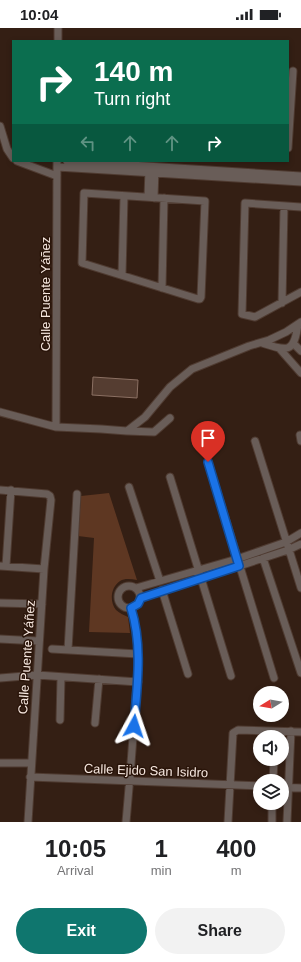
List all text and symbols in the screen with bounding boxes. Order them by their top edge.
text: 10:04 [20,6,58,23]
icon: right [28,56,80,108]
text: 140 m [94,56,173,87]
text: Turn right [94,89,170,109]
icon: left [77,132,99,154]
icon: ahead [119,132,141,154]
icon: ahead [161,132,183,154]
icon: right [203,132,225,154]
street label: Calle Puente Yáñez [38,237,53,351]
pin [191,421,225,462]
icon: arrive [197,427,219,449]
street label: Calle Puente Yáñez [15,599,38,715]
north arrow [253,686,289,722]
map controls [253,686,289,810]
position arrow [113,705,155,747]
button: sound [253,730,289,766]
street label: Calle Ejido San Isidro [84,761,208,780]
button: layers [253,774,289,810]
text: 10:05 [45,835,106,862]
text: 1 [154,835,168,862]
text: 400 [216,835,256,862]
text: Arrival [57,863,94,878]
text: min [151,863,172,878]
text: m [231,863,242,878]
button: Exit [16,908,147,954]
button: Share [155,908,285,954]

